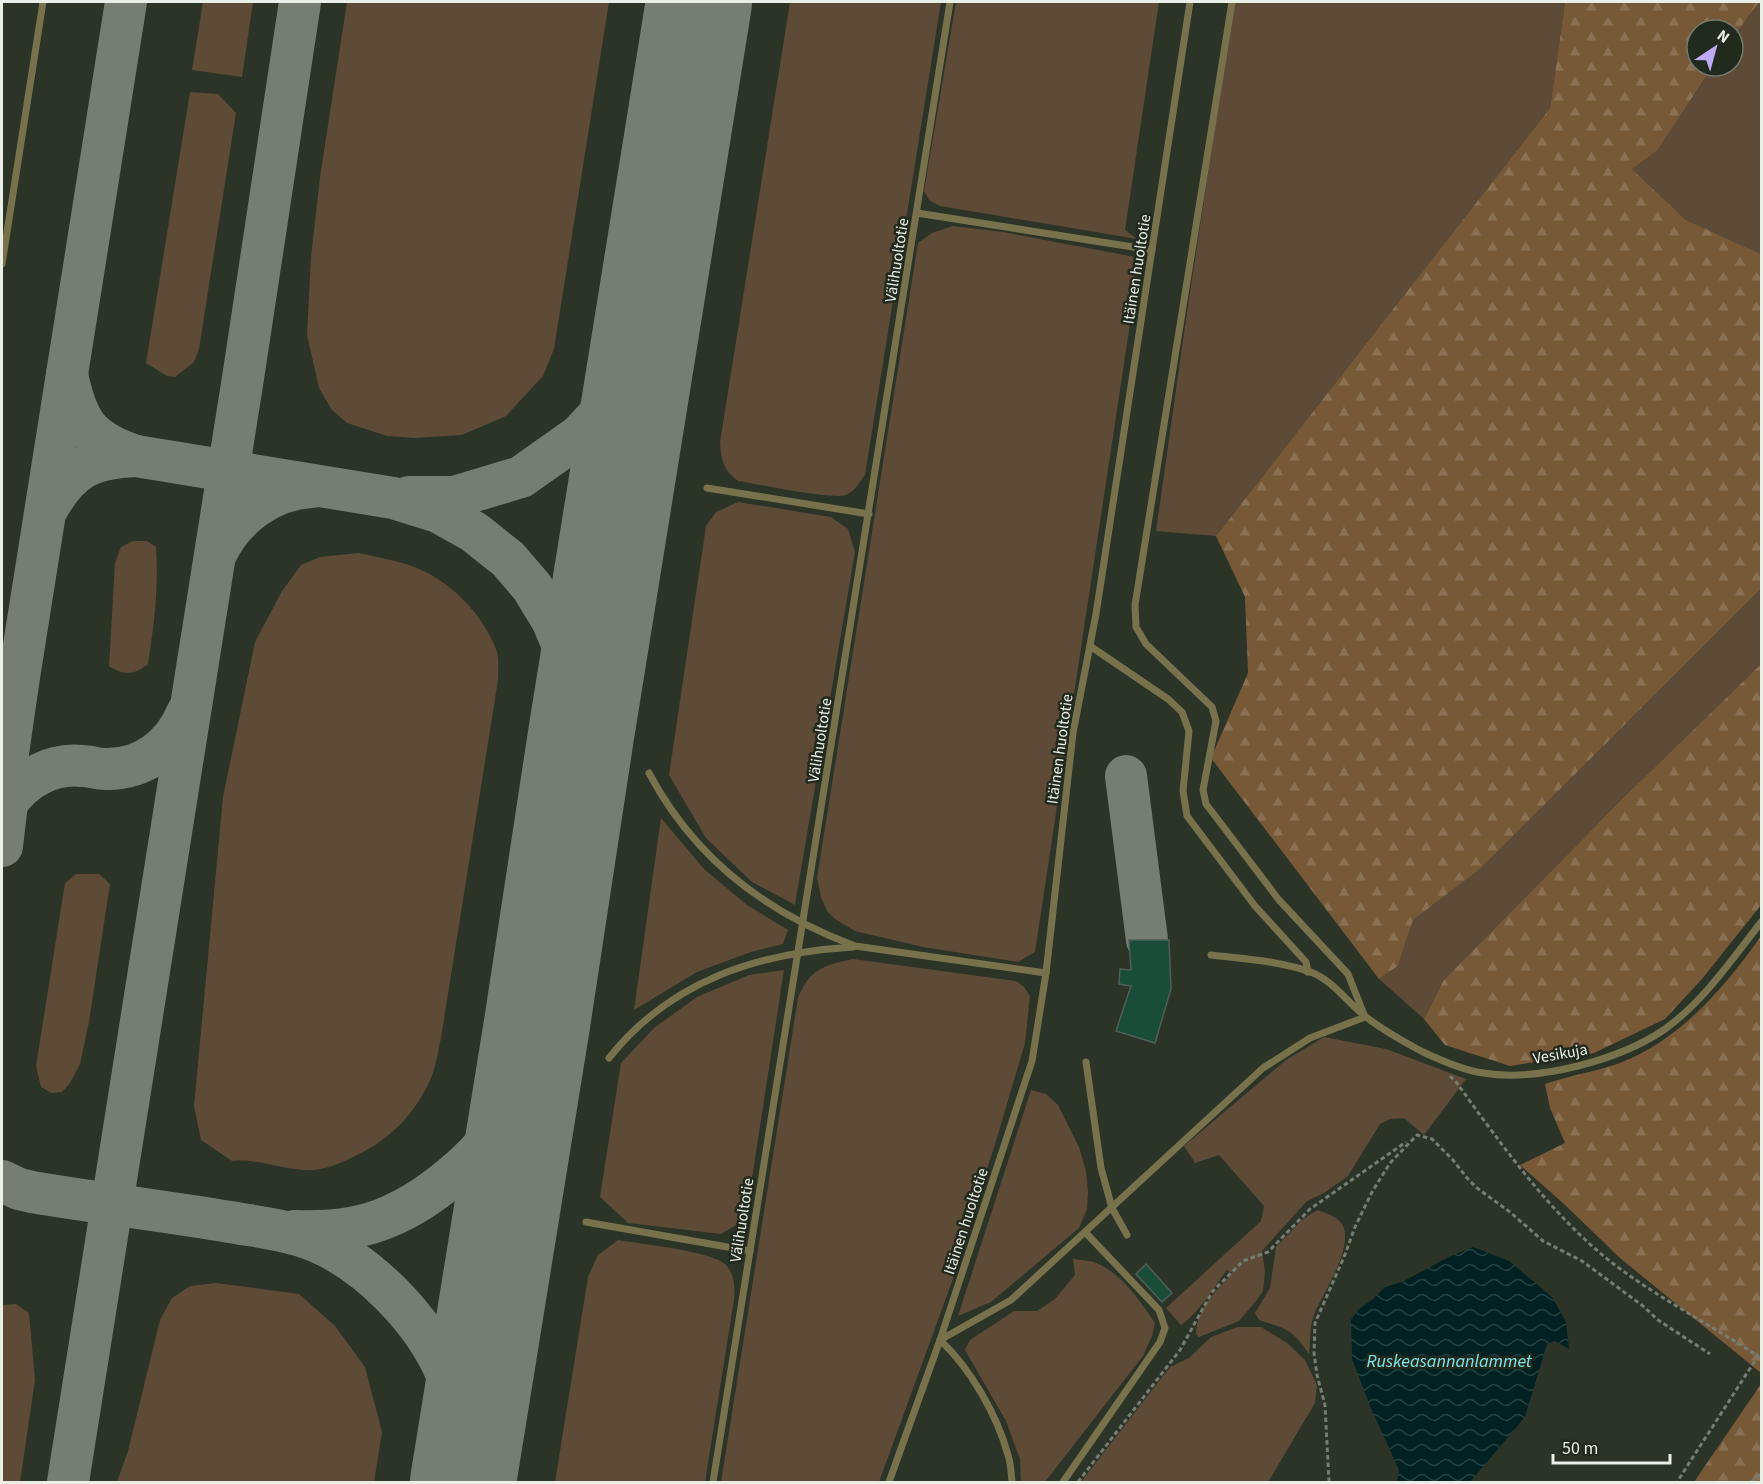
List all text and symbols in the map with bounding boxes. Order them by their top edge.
north arrow [1685,18,1745,78]
text: N [1712,25,1734,49]
street label: Itäinen huoltotie [1117,213,1157,326]
street label: Välihuoltotie [879,216,915,304]
street label: Itäinen huoltotie [1041,693,1079,806]
street label: Välihuoltotie [802,696,838,784]
street label: Vesikuja [1531,1038,1589,1070]
street label: Itäinen huoltotie [938,1165,994,1277]
street label: Välihuoltotie [724,1176,760,1264]
water label: Ruskeasannanlammet [1366,1349,1533,1374]
scale bar [1553,1427,1670,1465]
text: 50 m [1562,1436,1598,1461]

